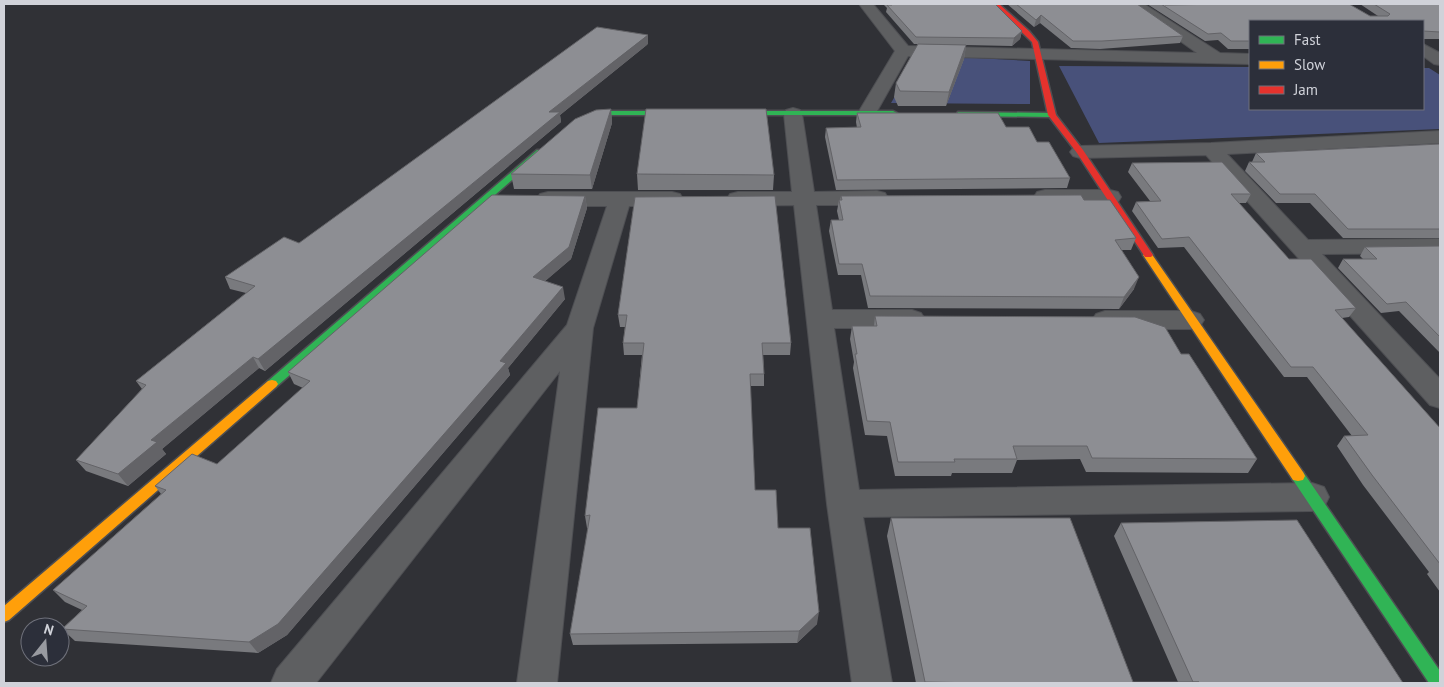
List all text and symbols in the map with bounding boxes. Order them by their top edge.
legend [1249,20,1424,110]
text: Fast [1294,30,1321,49]
text: Slow [1294,55,1325,74]
text: Jam [1293,80,1318,99]
north arrow [20,617,70,667]
text: N [42,620,56,640]

